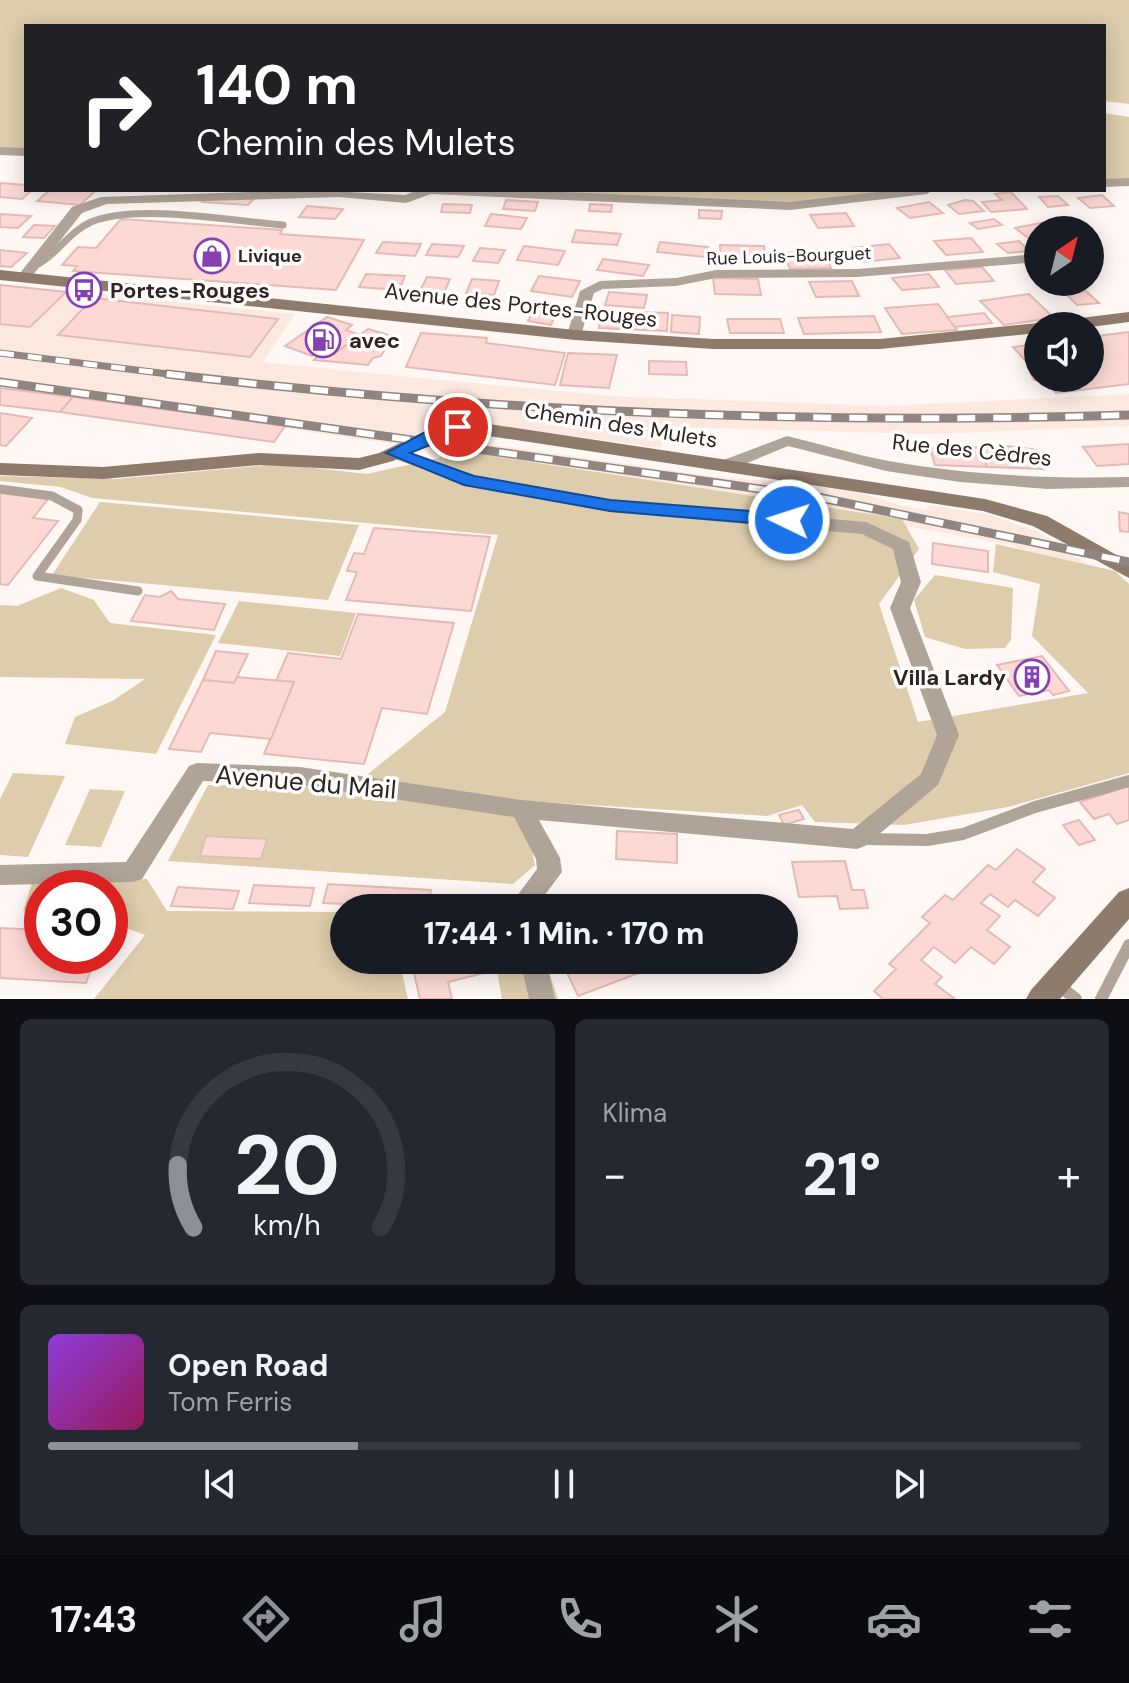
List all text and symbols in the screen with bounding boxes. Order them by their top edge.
text: 140 m [196,48,358,121]
icon: right [64,56,168,160]
text: Chemin des Mulets [196,119,516,166]
north arrow [1024,216,1104,296]
map controls [1024,216,1104,392]
shop icon: Livique [193,237,231,275]
street label: Rue Louis-Bourguet [706,241,872,271]
place label: Livique [238,244,302,268]
bus stop icon: Portes-Rouges [65,271,103,309]
place label: Portes-Rouges [110,276,270,305]
street label: Avenue des Portes-Rouges [383,276,659,334]
button: sound [1024,312,1104,392]
fuel station icon: avec [304,321,342,359]
place label: avec [349,326,400,355]
pin [424,393,492,461]
street label: Chemin des Mulets [522,395,720,455]
icon: arrive [436,405,480,449]
street label: Rue des Cèdres [891,427,1053,473]
position arrow [747,478,831,562]
building icon: Villa Lardy [1013,658,1051,696]
place label: Villa Lardy [893,663,1006,692]
street label: Avenue du Mail [214,757,398,807]
speed limit sign: 30 [24,870,128,974]
text: 17:44 · 1 Min. · 170 m [424,914,704,953]
text: Klima [603,1096,667,1130]
text: 20 [234,1111,340,1220]
text: 21° [802,1135,881,1214]
text: − [603,1146,627,1204]
text: + [1057,1146,1081,1204]
text: km/h [253,1207,321,1244]
text: Open Road [168,1346,328,1385]
text: Tom Ferris [168,1385,292,1419]
icon: previous [198,1462,242,1506]
icon: pause [542,1462,586,1506]
icon: next [887,1462,931,1506]
icon: directions [238,1591,294,1647]
icon: music [395,1591,451,1647]
icon: phone [552,1591,608,1647]
icon: climate [709,1591,765,1647]
icon: car [866,1591,922,1647]
icon: filters [1022,1591,1078,1647]
text: 17:43 [50,1596,137,1643]

